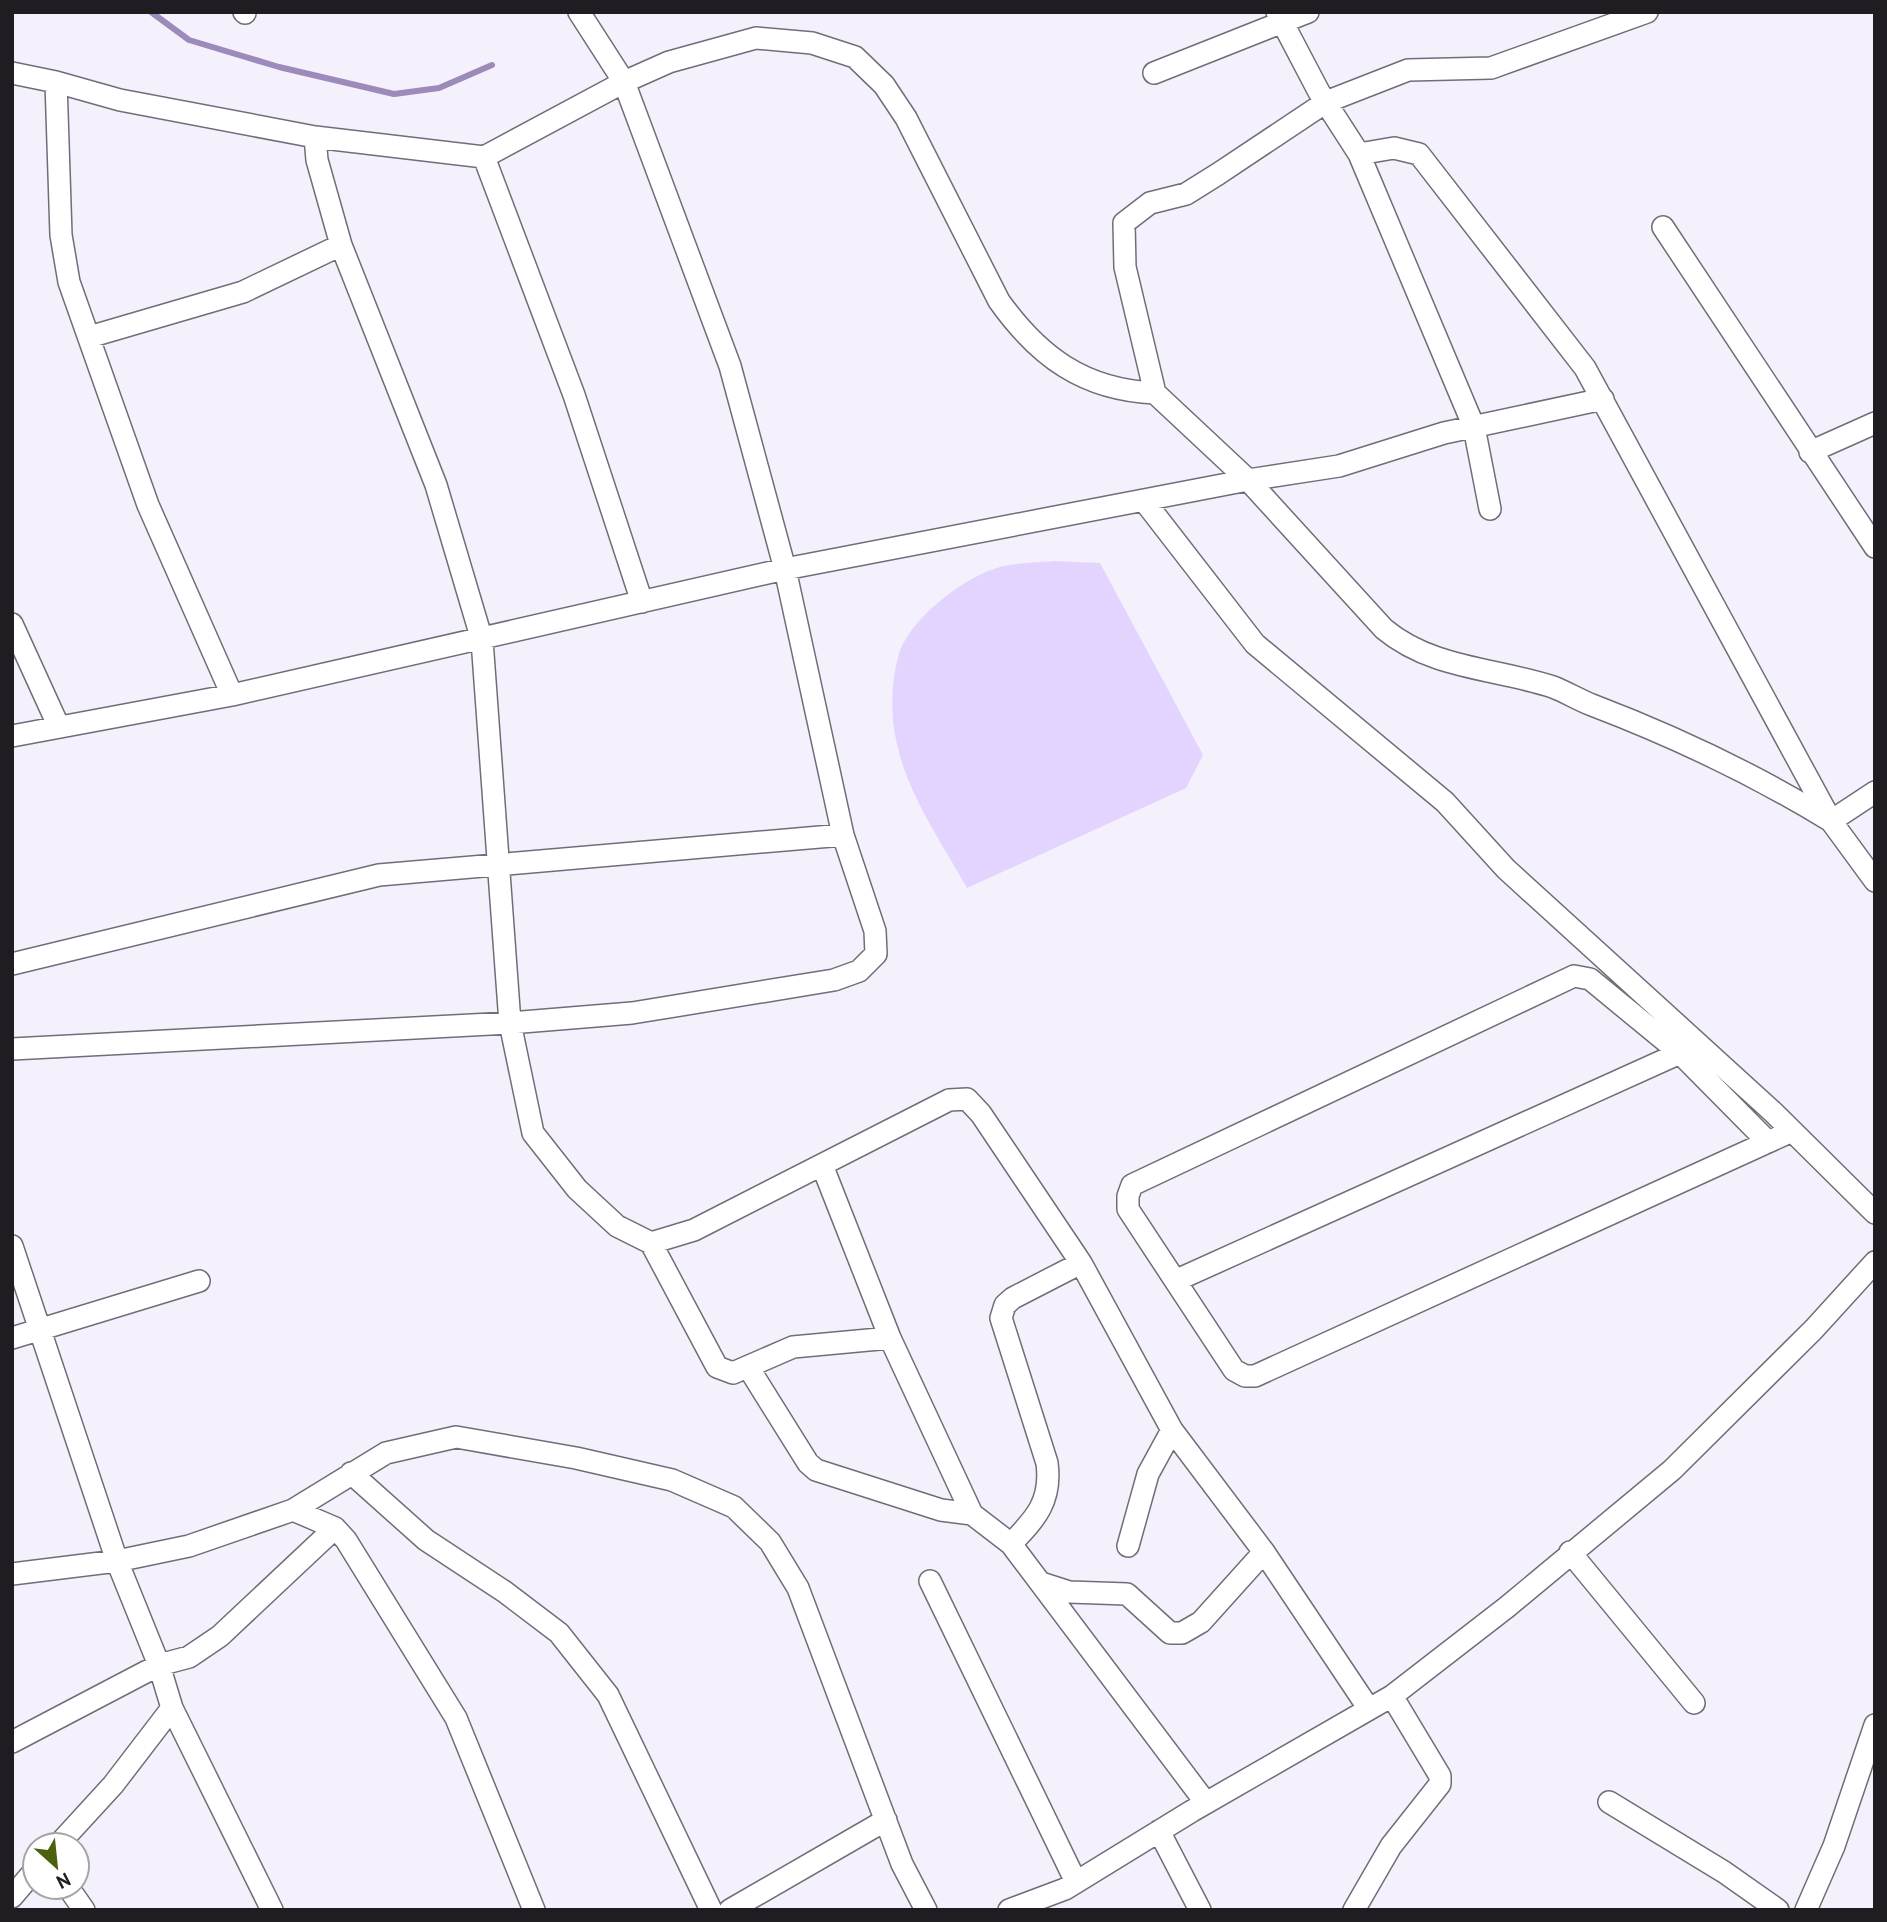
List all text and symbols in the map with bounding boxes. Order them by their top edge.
north arrow [21,1831,91,1901]
text: N [53,1868,75,1895]

